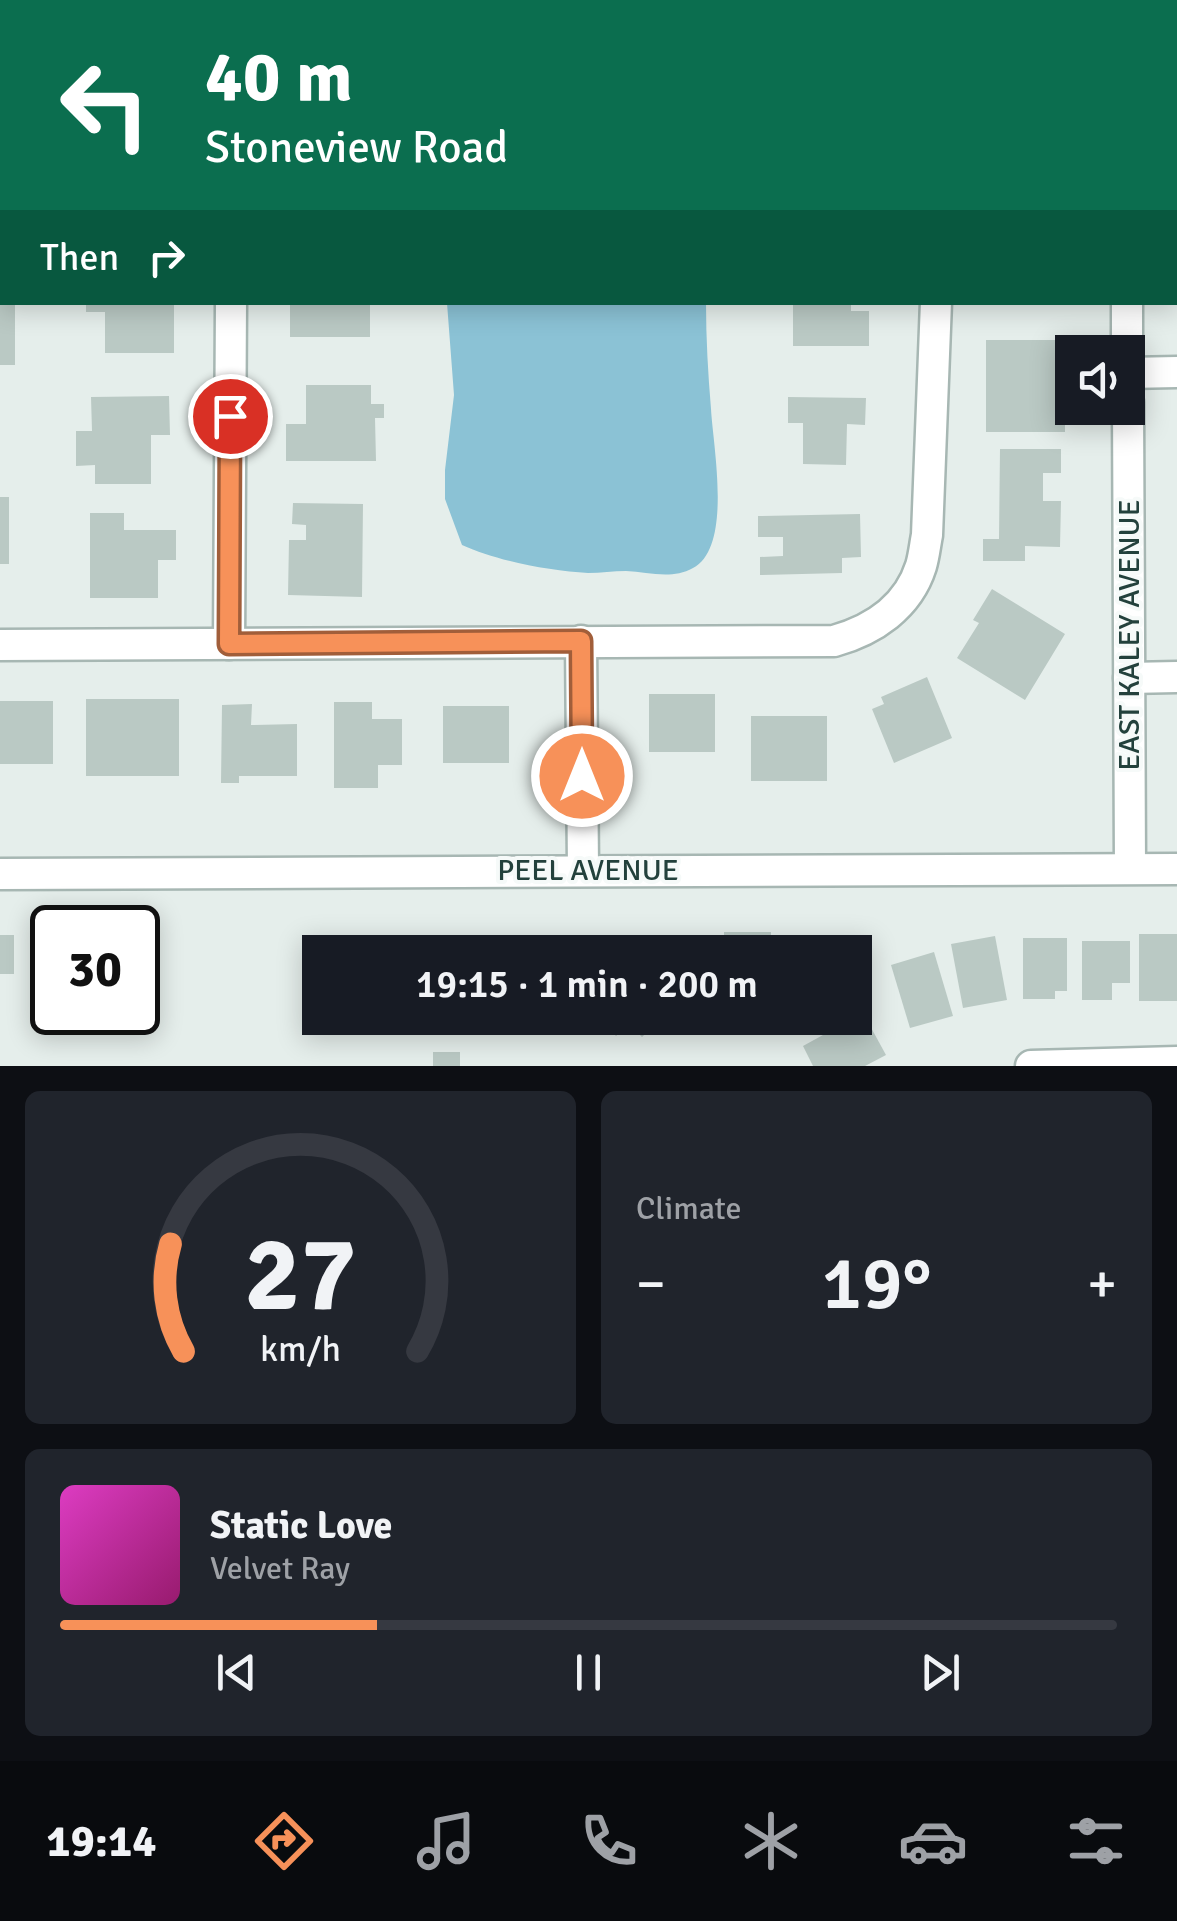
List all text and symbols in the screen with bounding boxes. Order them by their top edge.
text: 40 m [205,34,353,120]
icon: left [40,40,170,170]
text: Stoneview Road [205,120,508,175]
icon: right [139,230,194,285]
text: Then [40,234,119,281]
map controls [1055,335,1145,425]
button: sound [1055,335,1145,425]
pin [188,374,273,459]
icon: arrive [203,389,258,444]
street label: EAST KALEY AVENUE [1111,499,1148,771]
position arrow [530,724,634,828]
street label: PEEL AVENUE [497,852,679,889]
speed limit sign: 30 [30,905,160,1035]
text: 19:15 · 1 min · 200 m [416,961,758,1008]
text: Climate [636,1189,742,1228]
text: 27 [244,1211,357,1339]
text: 19° [822,1237,931,1330]
text: − [636,1250,666,1318]
text: + [1087,1250,1117,1318]
text: km/h [260,1327,341,1371]
text: Static Love [210,1502,392,1549]
text: Velvet Ray [210,1549,350,1588]
icon: previous [209,1645,264,1700]
icon: pause [561,1645,616,1700]
icon: next [913,1645,968,1700]
icon: directions [249,1806,319,1876]
icon: music [411,1806,481,1876]
icon: phone [574,1806,644,1876]
icon: climate [736,1806,806,1876]
icon: car [898,1806,968,1876]
icon: filters [1061,1806,1131,1876]
text: 19:14 [46,1814,157,1869]

